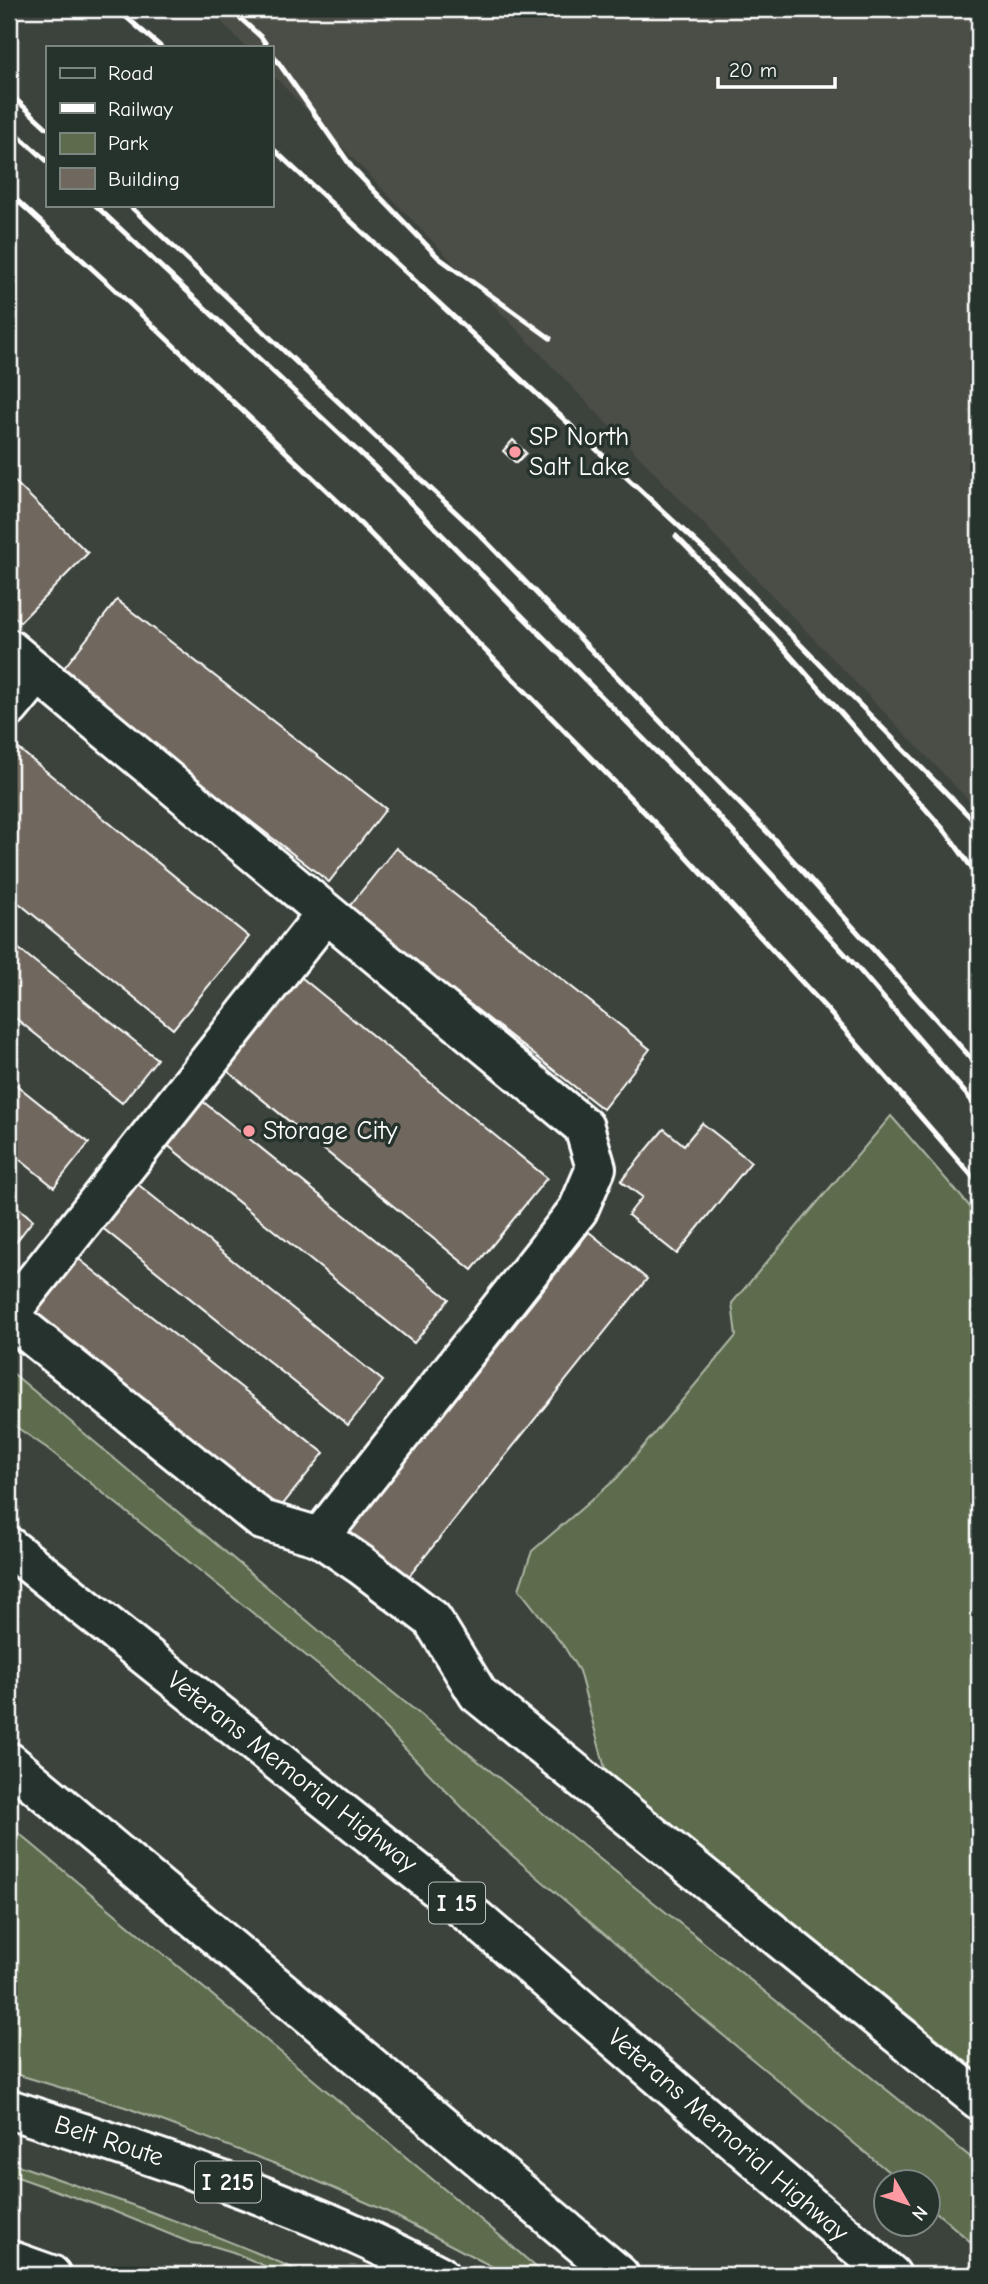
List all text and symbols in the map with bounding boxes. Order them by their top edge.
legend [46,46,273,206]
scale bar [718,46,836,90]
text: 20 m [729,58,777,82]
text: Road [108,61,153,85]
text: Railway [108,97,173,121]
text: Park [108,131,148,155]
text: Building [108,167,180,191]
place label: SP North Salt Lake [529,422,630,482]
marker: SP North Salt Lake [507,444,523,460]
place label: Storage City [263,1116,398,1146]
marker: Storage City [241,1123,257,1139]
street label: Veterans Memorial Highway [161,1665,423,1879]
road number: I 15 [429,1882,485,1924]
street label: Veterans Memorial Highway [602,2022,855,2248]
street label: Belt Route [51,2109,167,2173]
road number: I 215 [195,2162,261,2202]
north arrow [872,2168,942,2238]
text: N [907,2201,932,2225]

